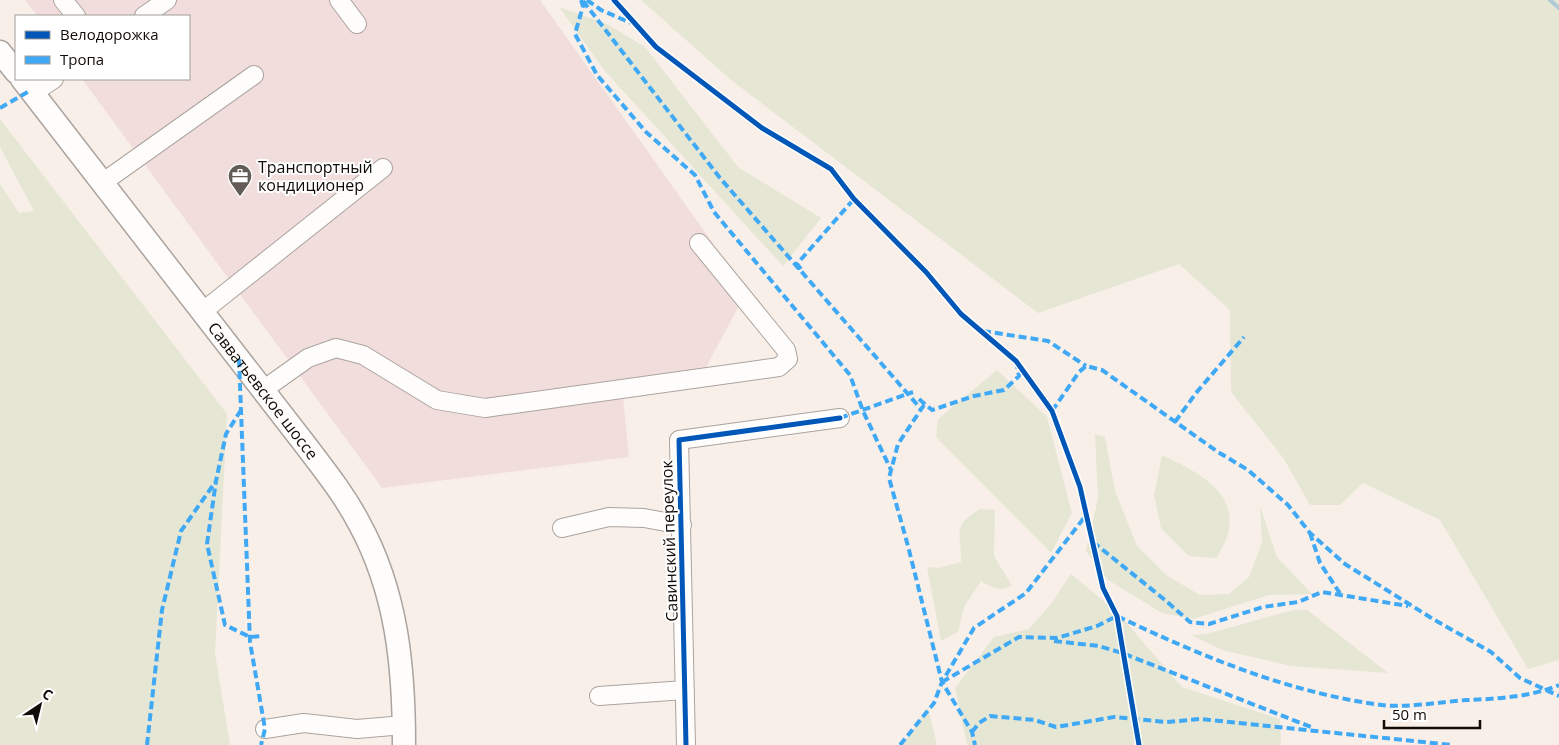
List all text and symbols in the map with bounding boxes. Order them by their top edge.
legend [15,15,190,80]
text: Велодорожка [60,24,159,44]
text: Тропа [60,49,104,69]
place label: Транспортный кондиционер [258,156,373,196]
office icon: Транспортный кондиционер [227,163,253,197]
street label: Савватьевское шоссе [203,317,323,464]
street label: Савинский переулок [655,459,683,622]
north arrow [15,680,65,730]
text: С [39,684,57,704]
scale bar [1384,698,1480,730]
text: 50 m [1392,704,1427,724]

